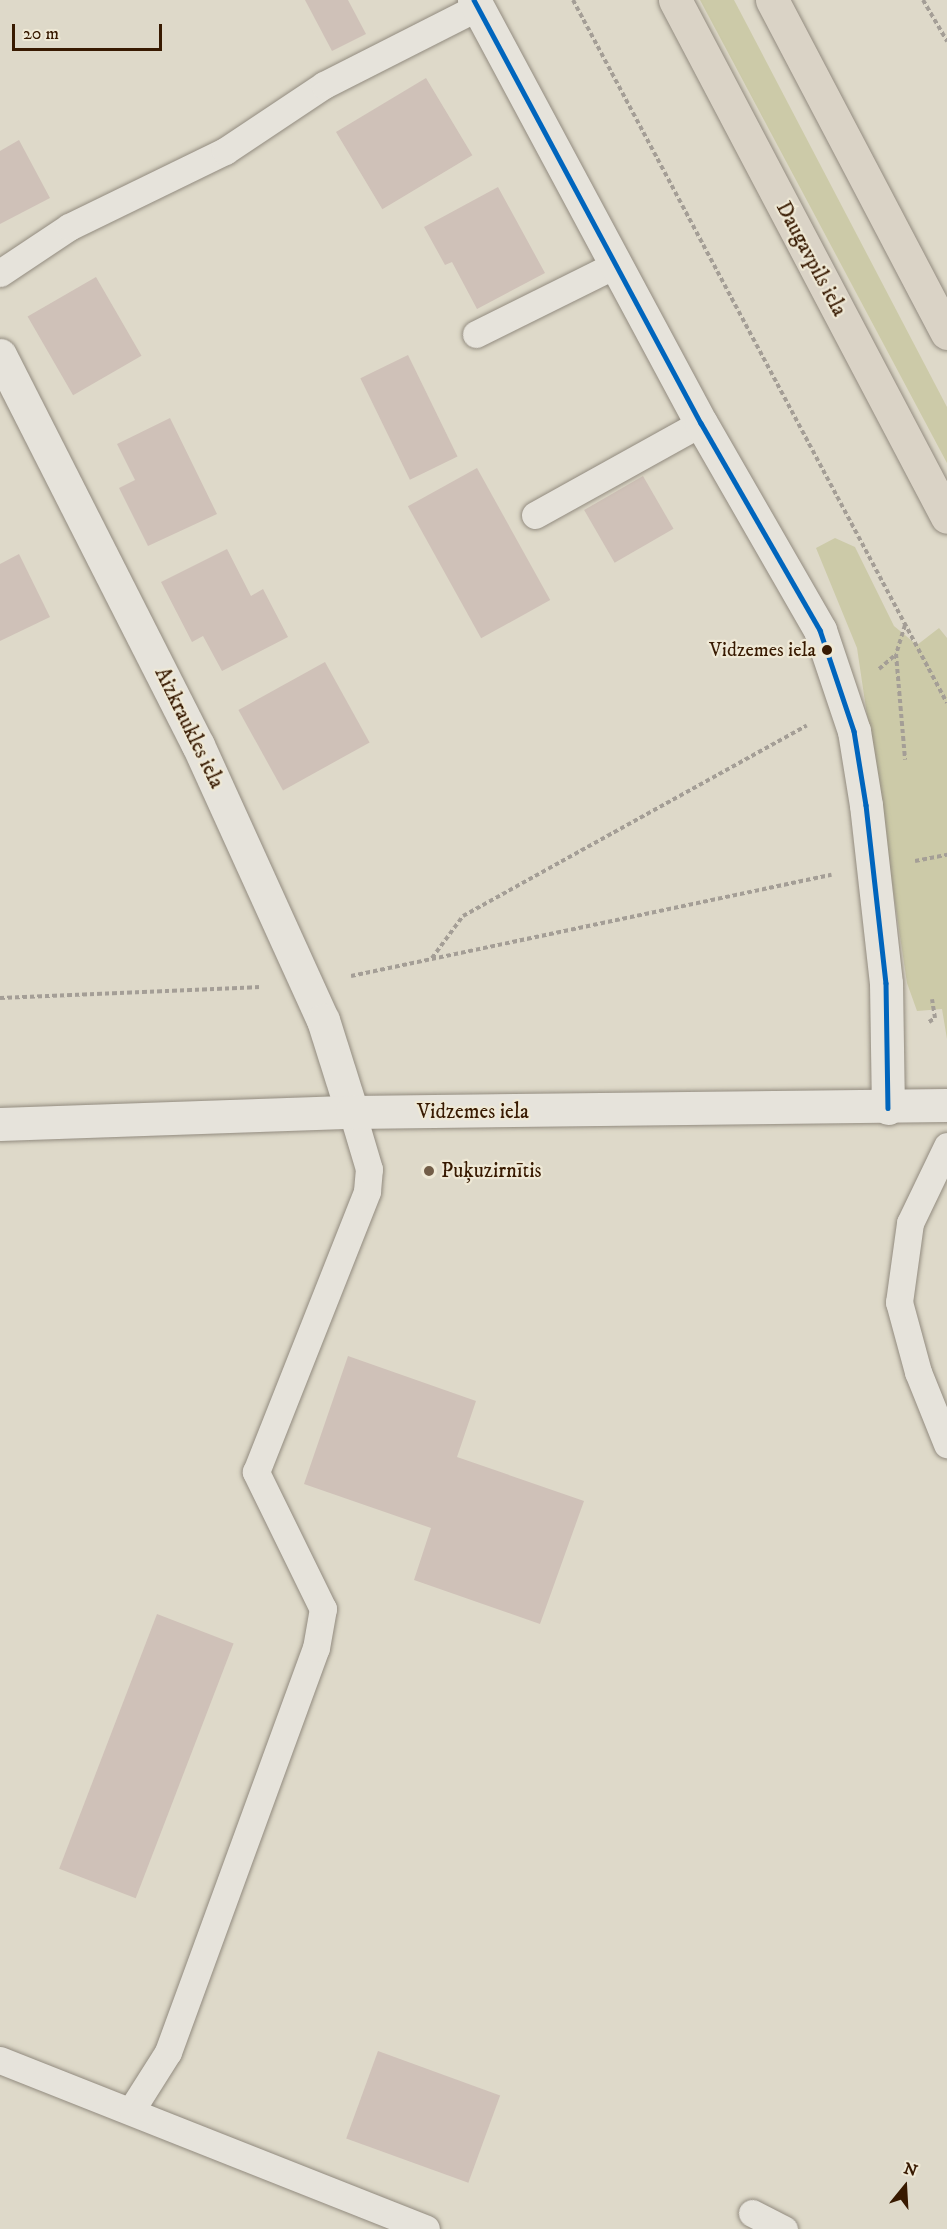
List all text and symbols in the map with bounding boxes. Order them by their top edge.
scale bar [15,12,165,50]
text: 20 m [23,23,59,45]
street label: Daugavpils iela [770,197,852,321]
place label: Vidzemes iela [709,638,816,662]
marker: Vidzemes iela [821,644,833,656]
street label: Aizkraukles iela [149,663,229,793]
street label: Vidzemes iela [417,1099,529,1125]
place label: Puķuzirnītis [441,1158,542,1184]
marker: Puķuzirnītis [422,1164,436,1178]
north arrow [875,2157,935,2217]
text: N [901,2158,920,2181]

